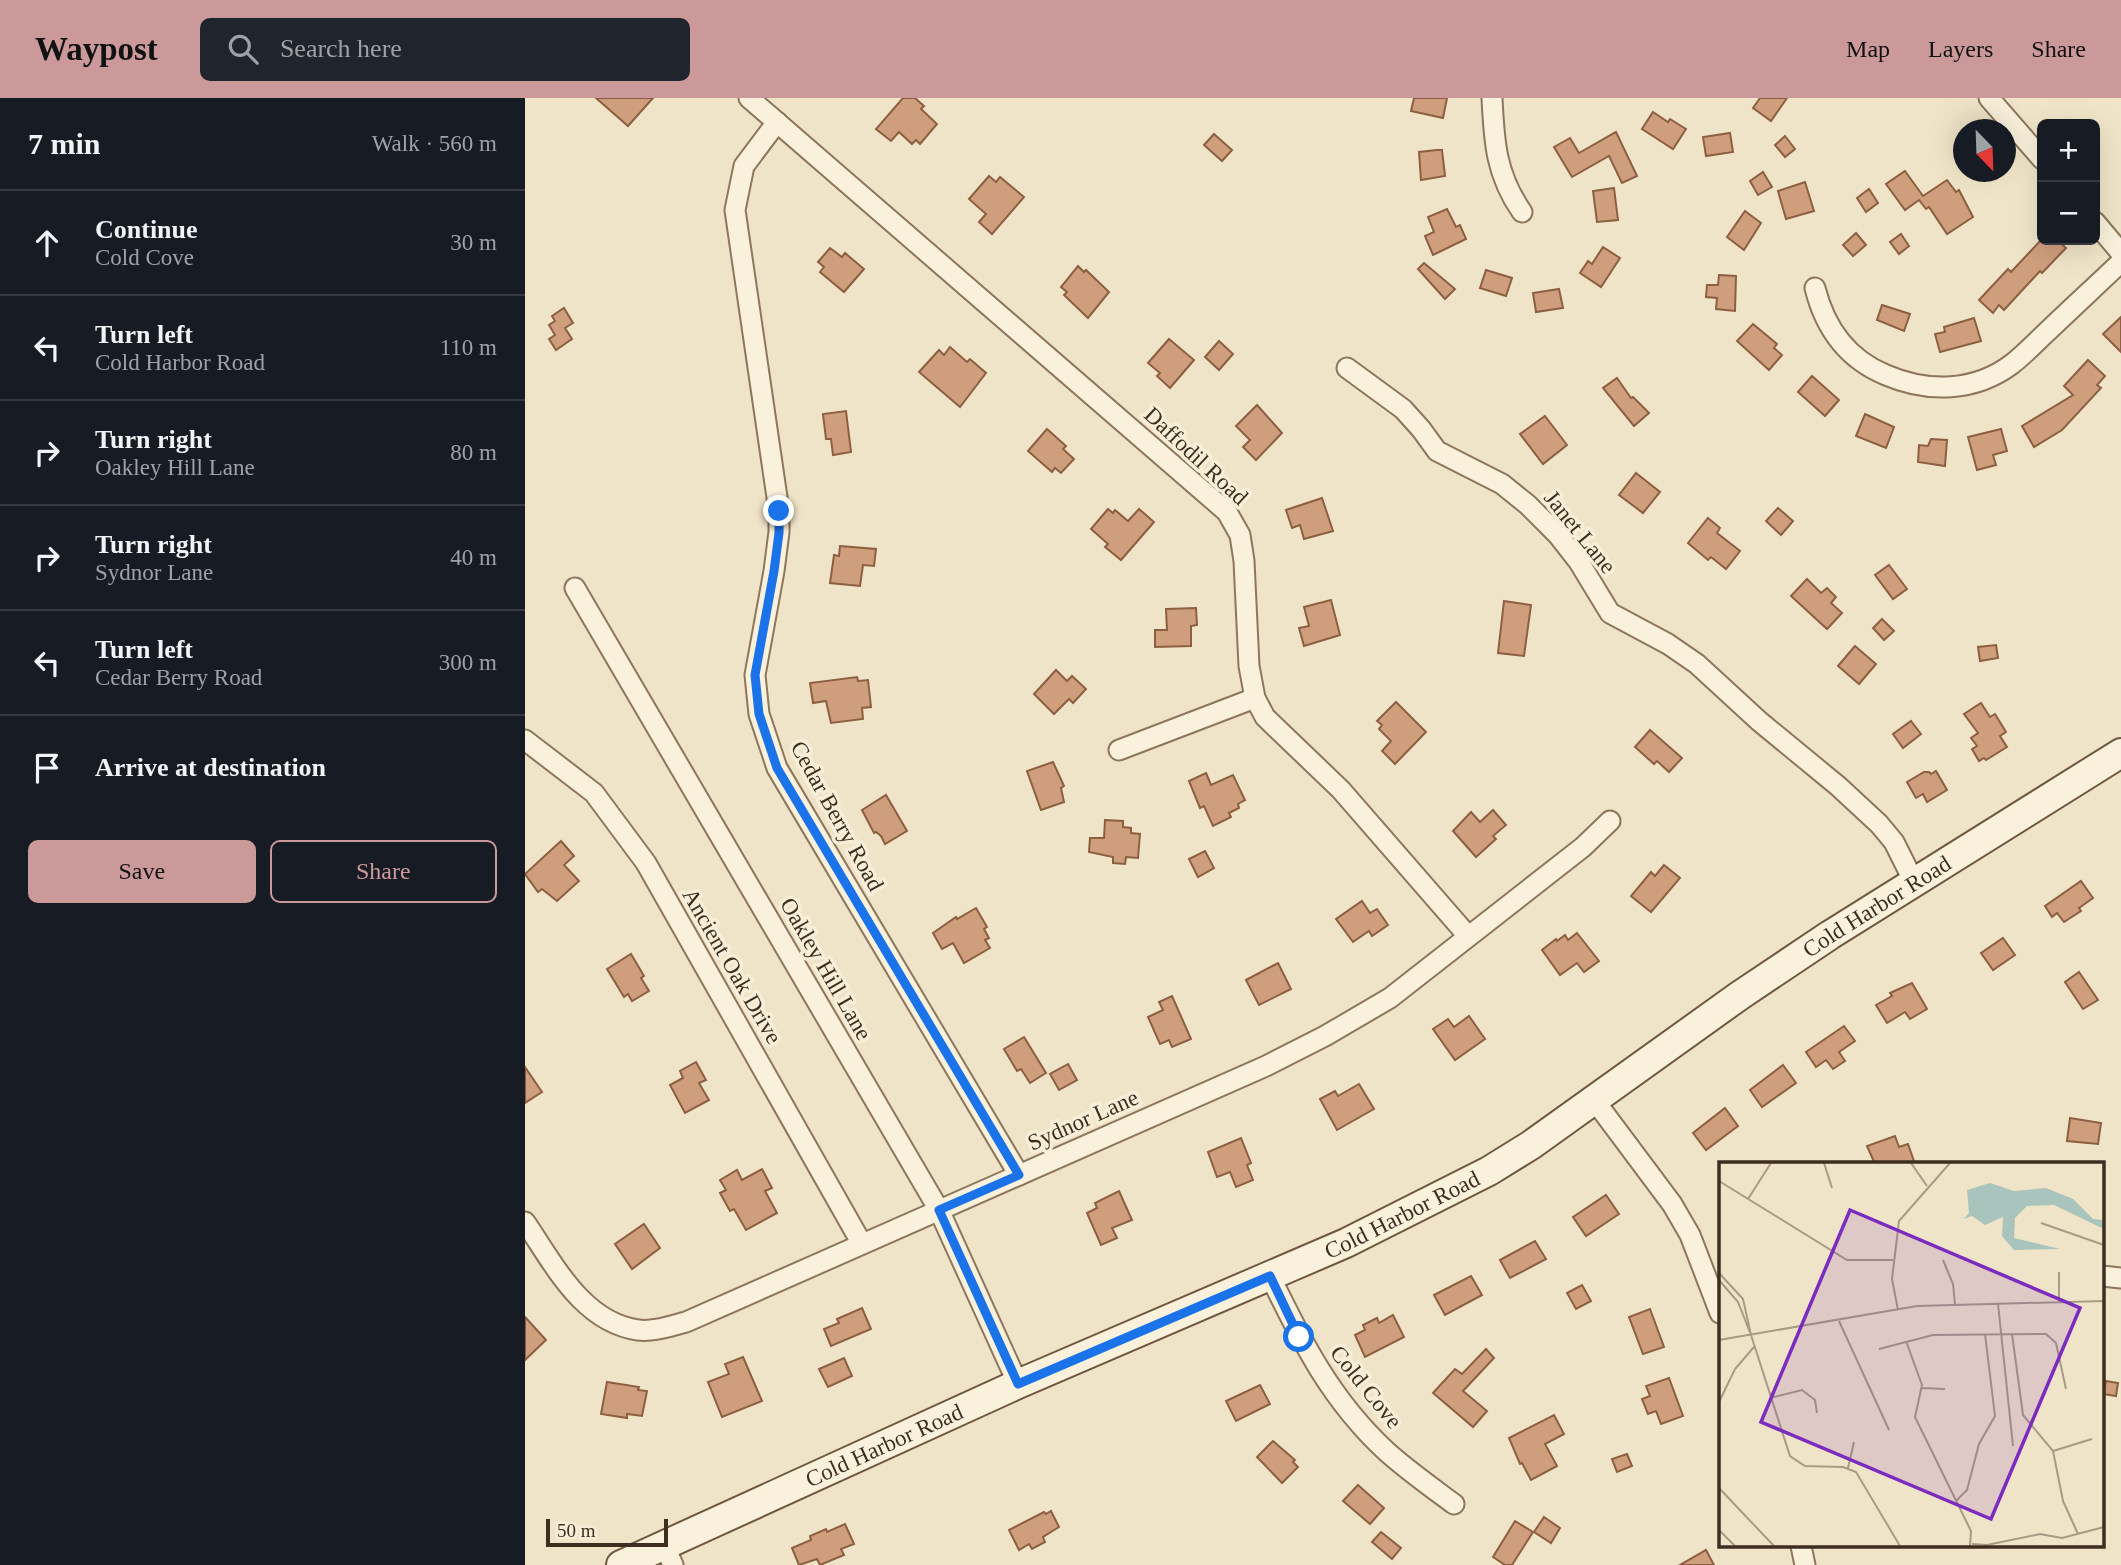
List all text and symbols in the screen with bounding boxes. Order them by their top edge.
search box [200,18,690,81]
icon: search [224,30,262,68]
text: Waypost [35,31,158,67]
text: Search here [280,34,402,63]
text: Map [1846,36,1890,62]
text: Layers [1928,36,1993,62]
text: Share [2031,36,2086,62]
north arrow [1953,119,2016,182]
map controls [2037,119,2100,245]
button: + [2037,119,2100,182]
text: 7 min [28,127,101,160]
text: Walk · 560 m [372,131,497,156]
button: − [2037,182,2100,245]
text: Continue [95,215,198,244]
icon: ahead [28,224,66,262]
text: 30 m [450,230,497,255]
text: Cold Cove [95,245,194,270]
text: Turn left [95,320,193,349]
icon: left [28,329,66,367]
text: 110 m [440,335,497,360]
text: Cold Harbor Road [95,350,265,375]
street label: Daffodil Road [1139,402,1253,510]
text: Turn right [95,425,212,454]
icon: right [28,434,66,472]
text: 80 m [450,440,497,465]
text: Oakley Hill Lane [95,455,255,480]
street label: Janet Lane [1539,486,1621,578]
route end [763,495,794,526]
text: Turn right [95,530,212,559]
icon: right [28,539,66,577]
text: 40 m [450,545,497,570]
text: Sydnor Lane [95,560,213,585]
text: Turn left [95,635,193,664]
icon: left [28,644,66,682]
text: 300 m [439,650,497,675]
text: Cedar Berry Road [95,665,262,690]
street label: Cedar Berry Road [786,737,889,896]
icon: arrive [28,749,66,787]
text: Arrive at destination [95,753,326,782]
button: Save [28,840,256,903]
button: Share [270,840,497,903]
street label: Cold Harbor Road [1798,850,1956,962]
street label: Ancient Oak Drive [677,884,787,1048]
street label: Oakley Hill Lane [775,894,877,1044]
street label: Sydnor Lane [1024,1085,1142,1155]
inset map [1719,1162,2103,1548]
street label: Cold Harbor Road [1321,1165,1484,1263]
route start [1283,1321,1314,1352]
street label: Cold Cove [1325,1341,1407,1433]
street label: Cold Harbor Road [801,1398,967,1492]
scale bar [546,1516,669,1548]
text: 50 m [557,1520,596,1541]

